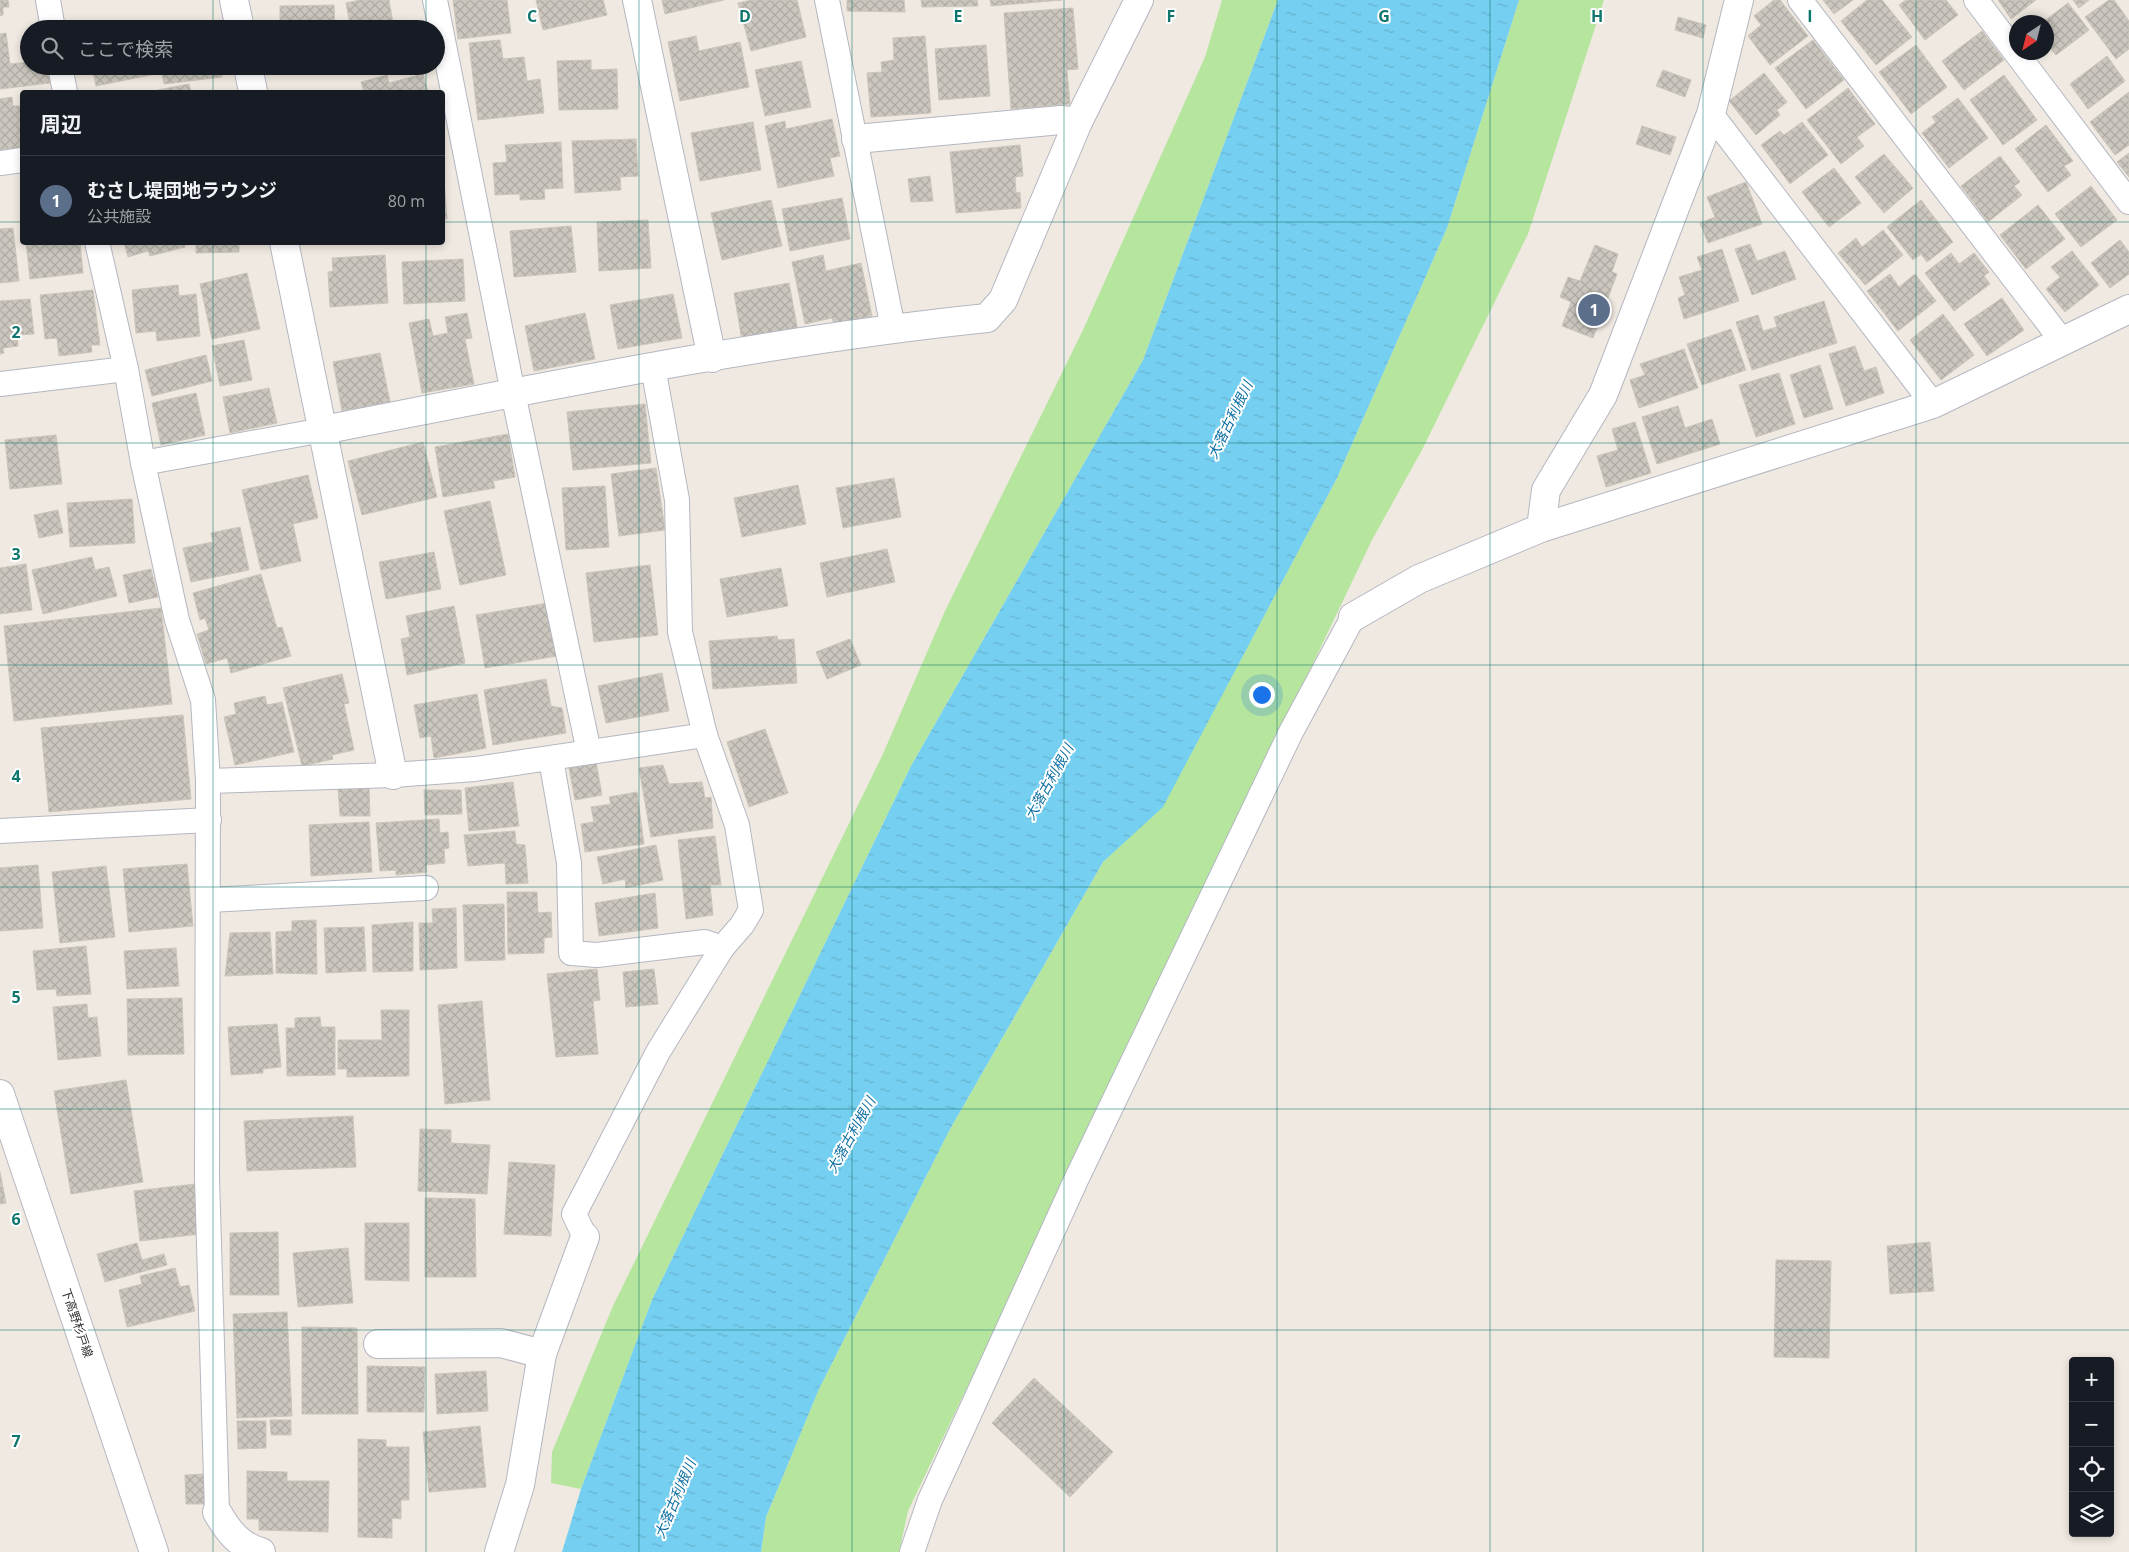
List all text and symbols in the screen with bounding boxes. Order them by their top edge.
text: C [527,5,537,27]
text: D [739,5,751,27]
text: E [954,5,963,27]
text: F [1167,5,1175,27]
text: G [1378,5,1390,27]
text: H [1591,5,1603,27]
text: I [1807,5,1813,27]
north arrow [2009,15,2054,60]
search box [20,20,445,75]
icon: search [38,34,66,62]
text: ここで検索 [78,36,173,62]
text: 周辺 [40,110,82,138]
text: むさし堤団地ラウンジ [87,177,277,203]
text: 1 [51,190,61,212]
text: 80 m [388,190,425,212]
text: 公共施設 [87,205,151,227]
pin: 1 [1578,291,1610,329]
text: 2 [11,321,21,343]
water label: 大落古利根川 [1203,376,1257,462]
text: 3 [11,543,21,565]
your location [1249,682,1275,708]
water label: 大落古利根川 [1020,739,1078,823]
text: 4 [11,765,21,787]
text: 5 [11,986,21,1008]
water label: 大落古利根川 [822,1092,880,1176]
text: 6 [11,1208,21,1230]
street label: 下高野杉戸線 [58,1286,97,1360]
map controls [2069,1357,2114,1537]
button: + [2069,1357,2114,1402]
button: − [2069,1402,2114,1447]
text: 7 [11,1430,21,1452]
button: locate [2069,1447,2114,1492]
water label: 大落古利根川 [649,1455,700,1541]
button: layers [2069,1492,2114,1537]

